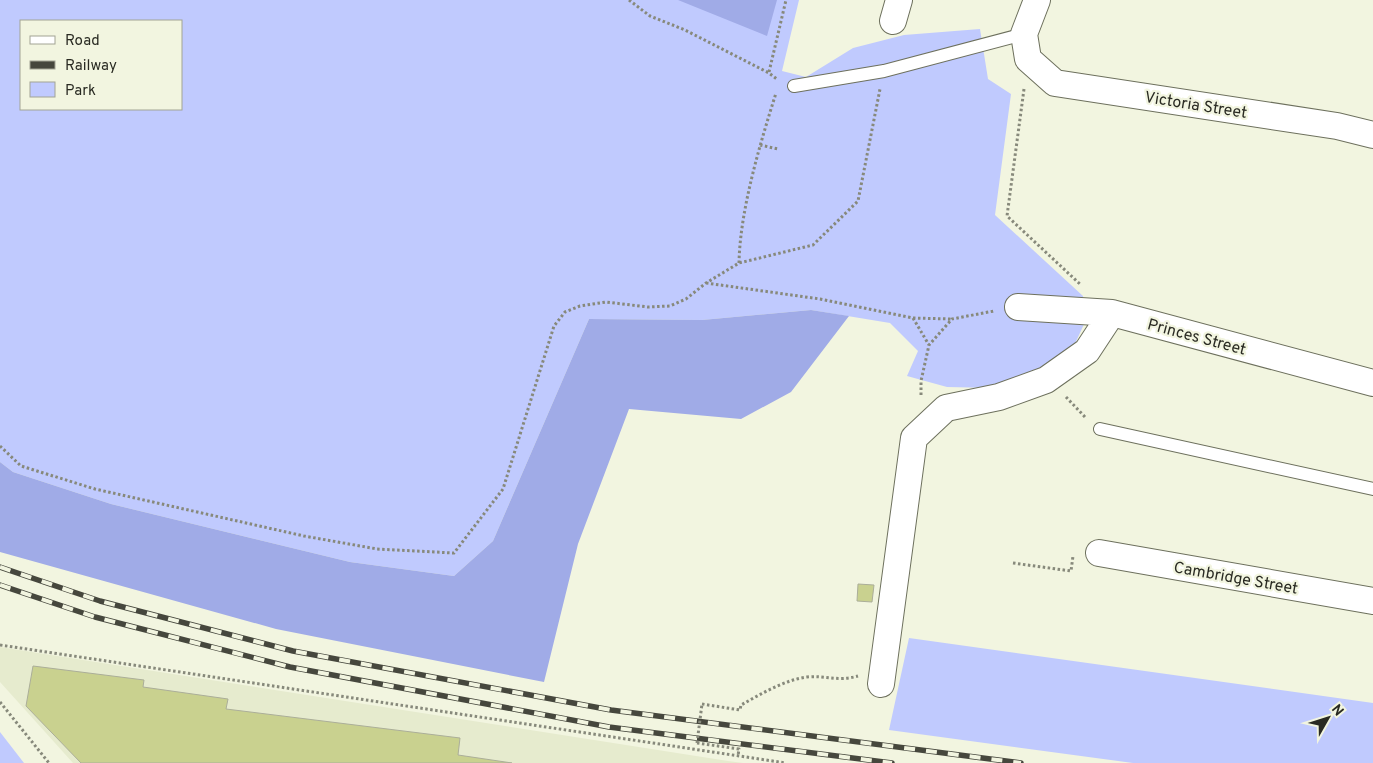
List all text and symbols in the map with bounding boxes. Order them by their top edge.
legend [20,20,182,110]
text: Road [65,32,100,51]
text: Railway [65,57,117,76]
text: Park [65,82,96,101]
street label: Victoria Street [1143,88,1248,124]
street label: Princes Street [1145,315,1248,361]
street label: Cambridge Street [1172,558,1299,600]
north arrow [1303,693,1353,743]
text: N [1327,702,1347,720]

